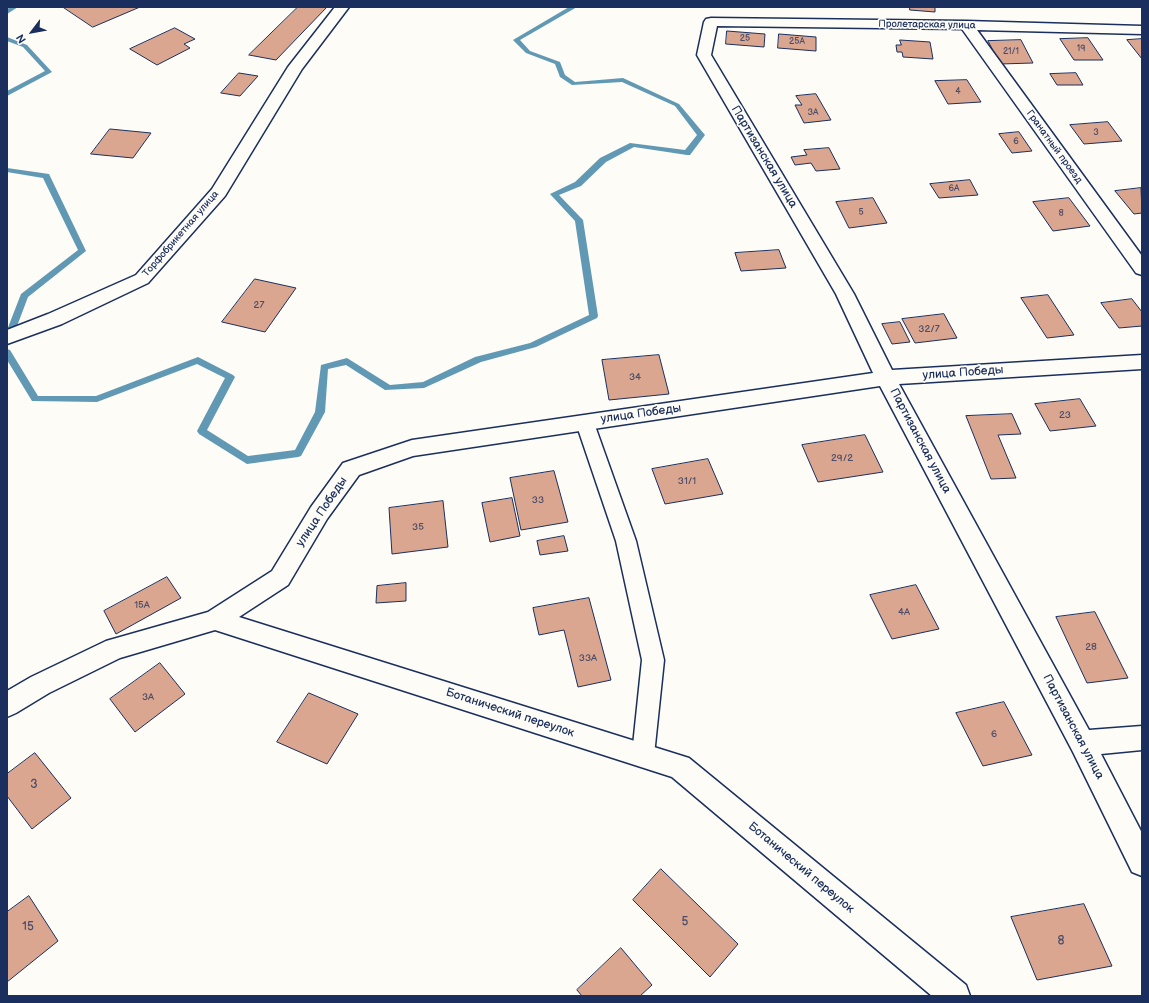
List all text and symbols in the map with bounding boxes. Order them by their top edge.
north arrow [12,12,52,52]
street label: Пролетарская улица [878,18,976,32]
text: N [14,32,29,46]
house number: 25 [740,34,750,44]
house number: 25А [789,37,805,47]
house number: 19 [1077,44,1085,54]
house number: 21/1 [1003,47,1019,57]
house number: 4 [955,87,961,97]
street label: Партизанская улица [728,103,800,211]
house number: 3А [808,108,818,118]
street label: Гранатный проезд [1023,108,1085,186]
house number: 3 [1093,128,1099,138]
house number: 6 [1013,137,1019,147]
house number: 6А [949,184,959,194]
street label: Торфобрикетная улица [140,189,222,279]
house number: 5 [858,208,864,218]
house number: 8 [1058,209,1064,219]
house number: 27 [254,299,264,311]
house number: 32/7 [918,323,940,335]
street label: улица Победы [922,363,1004,383]
house number: 34 [629,371,641,383]
street label: Партизанская улица [886,386,954,496]
street label: улица Победы [600,401,682,427]
house number: 23 [1059,409,1071,421]
house number: 29/2 [831,452,853,464]
street label: улица Победы [293,474,351,550]
house number: 31/1 [678,475,696,487]
house number: 33 [532,494,544,506]
house number: 35 [412,521,424,533]
house number: 15А [134,599,150,611]
house number: 4А [898,606,910,618]
house number: 28 [1085,641,1097,653]
house number: 33А [579,652,597,664]
street label: Партизанская улица [1039,672,1107,782]
street label: Ботанический переулок [444,685,576,741]
house number: 3А [142,691,154,703]
house number: 6 [991,728,997,740]
house number: 3 [30,778,38,792]
street label: Ботанический переулок [745,819,857,917]
house number: 5 [682,915,688,929]
house number: 15 [22,920,34,934]
house number: 8 [1058,934,1064,948]

